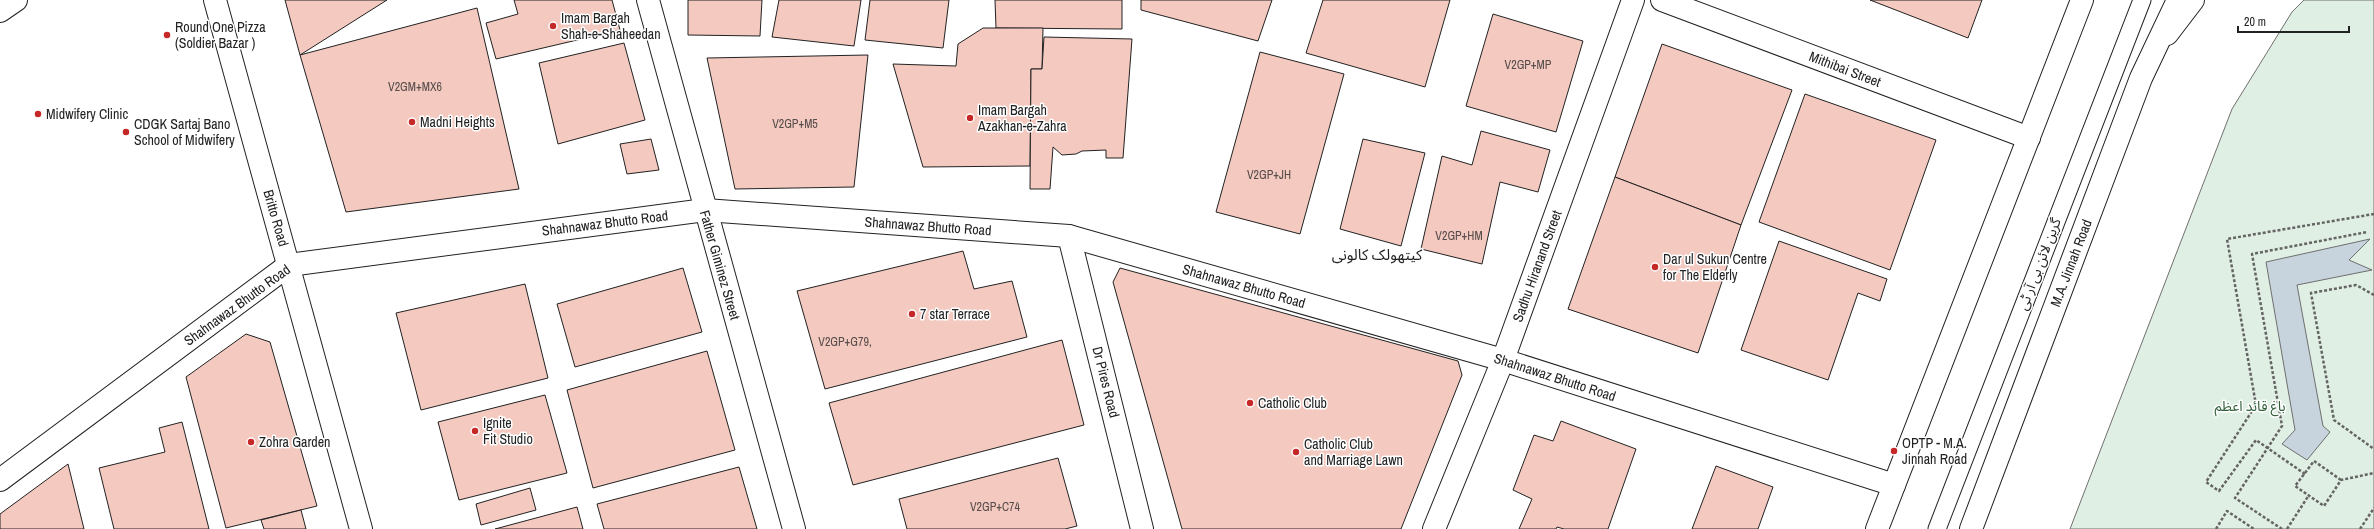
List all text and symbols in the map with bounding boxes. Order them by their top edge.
scale bar [2238,8,2349,34]
place label: Imam Bargah Shah-e-Shaheedan [561,9,661,43]
text: 20 m [2244,14,2266,30]
place label: Round One Pizza (Soldier Bazar ) [175,18,266,52]
marker: Imam Bargah Shah-e-Shaheedan [548,21,558,31]
marker: Round One Pizza (Soldier Bazar ) [162,30,172,40]
street label: Mithibai Street [1807,47,1883,91]
house number: V2GP+MP [1505,57,1552,73]
house number: V2GM+MX6 [388,79,442,95]
place label: Imam Bargah Azakhan-e-Zahra [977,101,1067,135]
place label: Midwifery Clinic [46,105,129,123]
marker: Midwifery Clinic [33,109,43,119]
place label: Madni Heights [420,113,495,131]
marker: Imam Bargah Azakhan-e-Zahra [965,113,975,123]
place label: CDGK Sartaj Bano School of Midwifery [134,115,235,149]
house number: V2GP+M5 [772,116,818,132]
marker: Madni Heights [407,117,417,127]
marker: CDGK Sartaj Bano School of Midwifery [121,127,131,137]
house number: V2GP+JH [1247,167,1291,183]
street label: Britto Road [259,188,293,248]
street label: Shahnawaz Bhutto Road [541,206,669,240]
street label: Father Giminez Street [696,208,744,322]
street label: Sadhu Hiranand Street [1508,208,1566,324]
street label: Shahnawaz Bhutto Road [864,213,992,239]
street label: گرین لائن بی آر ٹی [2013,215,2065,313]
street label: M.A. Jinnah Road [2046,217,2096,309]
house number: V2GP+HM [1435,228,1483,244]
district label: کیتھولک کالونی [1332,244,1423,265]
place label: Dar ul Sukun Centre for The Elderly [1663,250,1767,284]
street label: Shahnawaz Bhutto Road [180,260,294,350]
street label: Shahnawaz Bhutto Road [1180,260,1308,312]
marker: Dar ul Sukun Centre for The Elderly [1650,262,1660,272]
place label: 7 star Terrace [920,305,990,323]
marker: 7 star Terrace [907,309,917,319]
house number: V2GP+G79, [818,334,872,350]
street label: Dr Pires Road [1088,345,1124,419]
street label: Shahnawaz Bhutto Road [1492,349,1618,405]
place label: Catholic Club [1258,394,1327,412]
park label: باغ قائد اعظم [2214,397,2286,417]
marker: Catholic Club [1245,398,1255,408]
place label: Ignite Fit Studio [483,414,533,448]
marker: Ignite Fit Studio [470,426,480,436]
place label: Zohra Garden [259,433,330,451]
place label: OPTP - M.A. Jinnah Road [1902,434,1967,468]
place label: Catholic Club and Marriage Lawn [1304,435,1403,469]
marker: Zohra Garden [246,437,256,447]
marker: OPTP - M.A. Jinnah Road [1889,446,1899,456]
marker: Catholic Club and Marriage Lawn [1291,447,1301,457]
house number: V2GP+C74 [970,499,1021,515]

